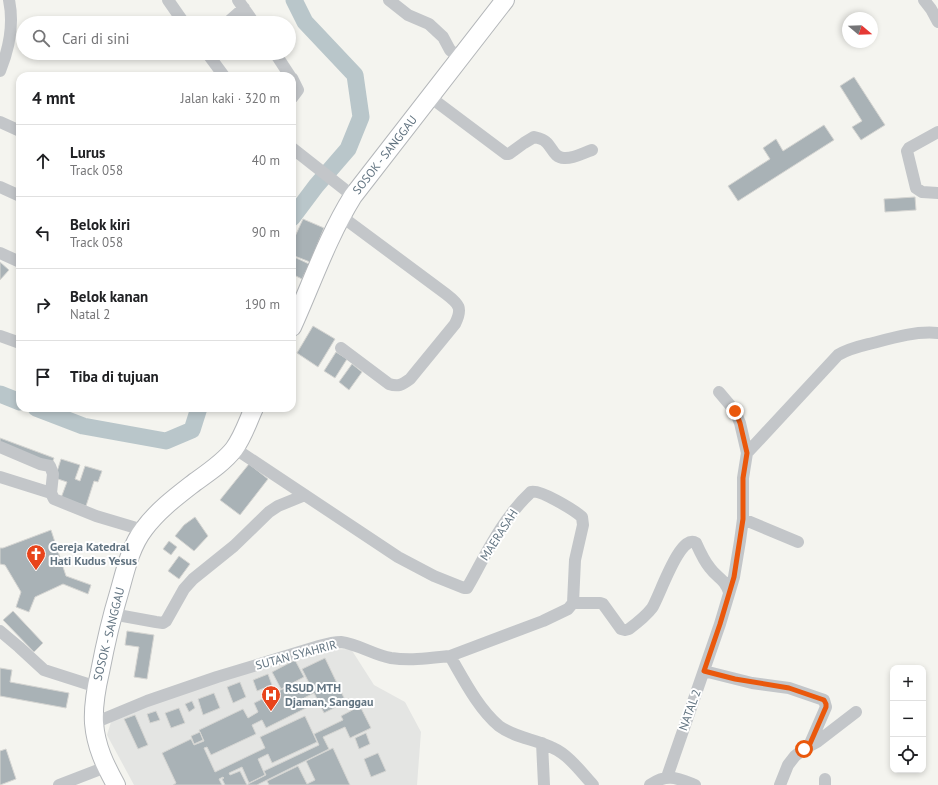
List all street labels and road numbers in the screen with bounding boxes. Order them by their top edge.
street label: SOSOK - SANGGAU [349,112,420,197]
street label: MAERASAH [476,506,521,563]
street label: SOSOK - SANGGAU [90,586,127,682]
street label: SUTAN SYAHRIR [254,636,338,673]
street label: NATAL 2 [675,687,704,732]

